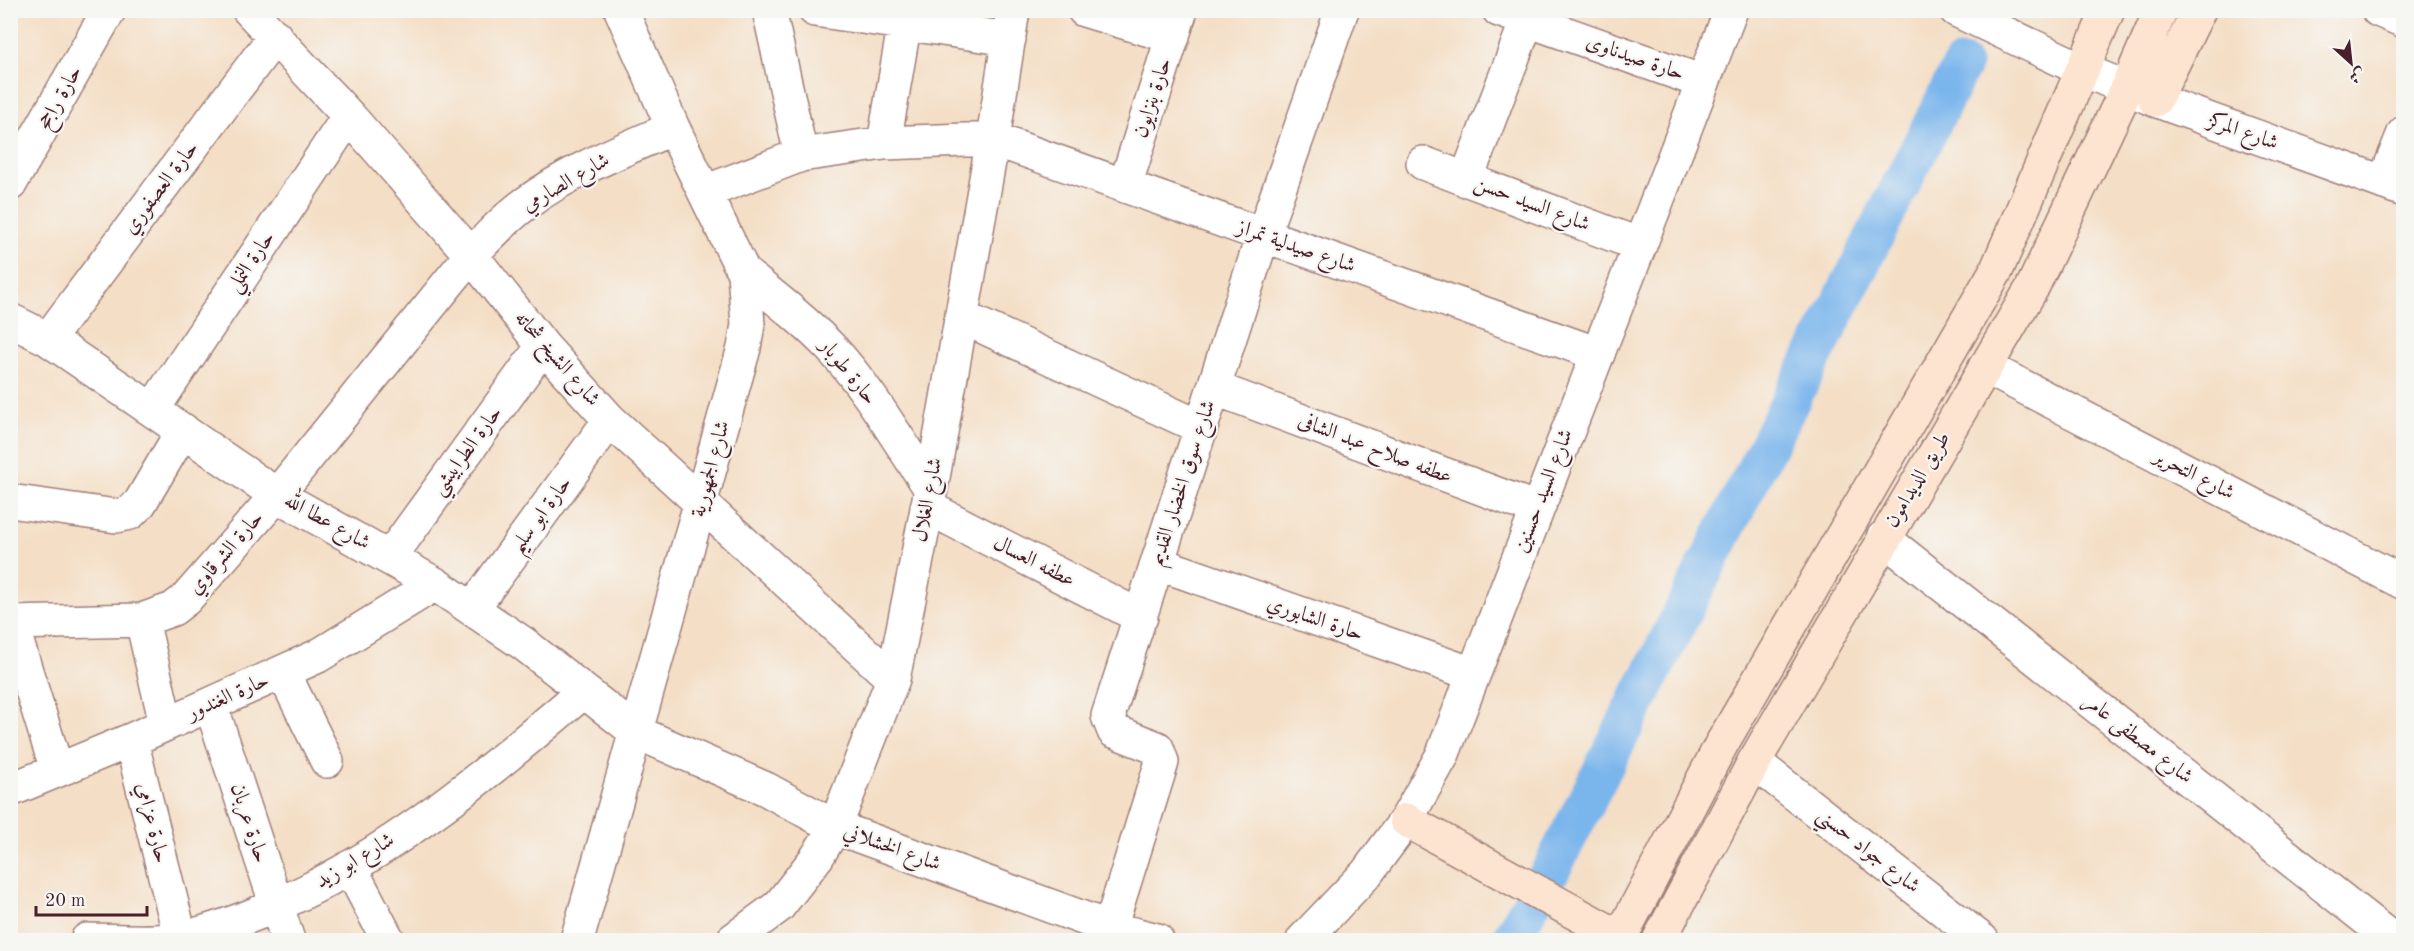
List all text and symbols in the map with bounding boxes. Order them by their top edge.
street label: حارة صيدناوى [1583,31,1687,85]
north arrow [2321,33,2381,93]
street label: حارة بنزايون [1130,55,1177,141]
street label: حارة راجح [34,62,91,137]
text: ش [2346,64,2368,85]
street label: شارع المركز [2201,107,2282,160]
street label: حارة العصفوري [119,138,206,241]
street label: شارع الصارمي [519,150,616,222]
street label: شارع السيد حسن [1469,172,1593,241]
street label: شارع صيدلية تمراز [1230,216,1358,283]
street label: حارة النملي [223,228,286,301]
street label: شارع الشيخ شحاته [505,307,604,415]
street label: حارة طوبار [813,334,881,409]
street label: شارع سوق الخضار القديم [1146,398,1225,570]
street label: حارة الطرابيشي [428,403,513,504]
street label: عطفه صلاح عبد الشافى [1293,409,1455,495]
street label: شارع الجمهورية [688,419,740,521]
street label: شارع السيد حسنين [1511,426,1583,558]
street label: طريق الديدامون [1881,428,1956,532]
street label: شارع التحرير [2146,445,2238,510]
street label: شارع الغلال [910,456,952,545]
street label: حارة ابو سليم [506,473,583,562]
street label: شارع عطا الله [278,483,377,559]
street label: حارة الشرقاوي [184,507,271,601]
street label: عطفه العسال [990,533,1078,591]
street label: حارة الشابوري [1263,593,1366,649]
street label: حارة الغندور [182,670,272,725]
street label: شارع مصطفى عامر [2076,690,2197,793]
street label: حارة عزامي [127,781,172,867]
street label: حارة عربان [223,781,272,866]
street label: شارع جواد حسني [1808,804,1923,904]
street label: شارع الخشلاني [838,821,944,881]
street label: شارع ابو زيد [312,829,401,898]
scale bar [36,879,147,917]
text: 20 m [45,892,85,910]

